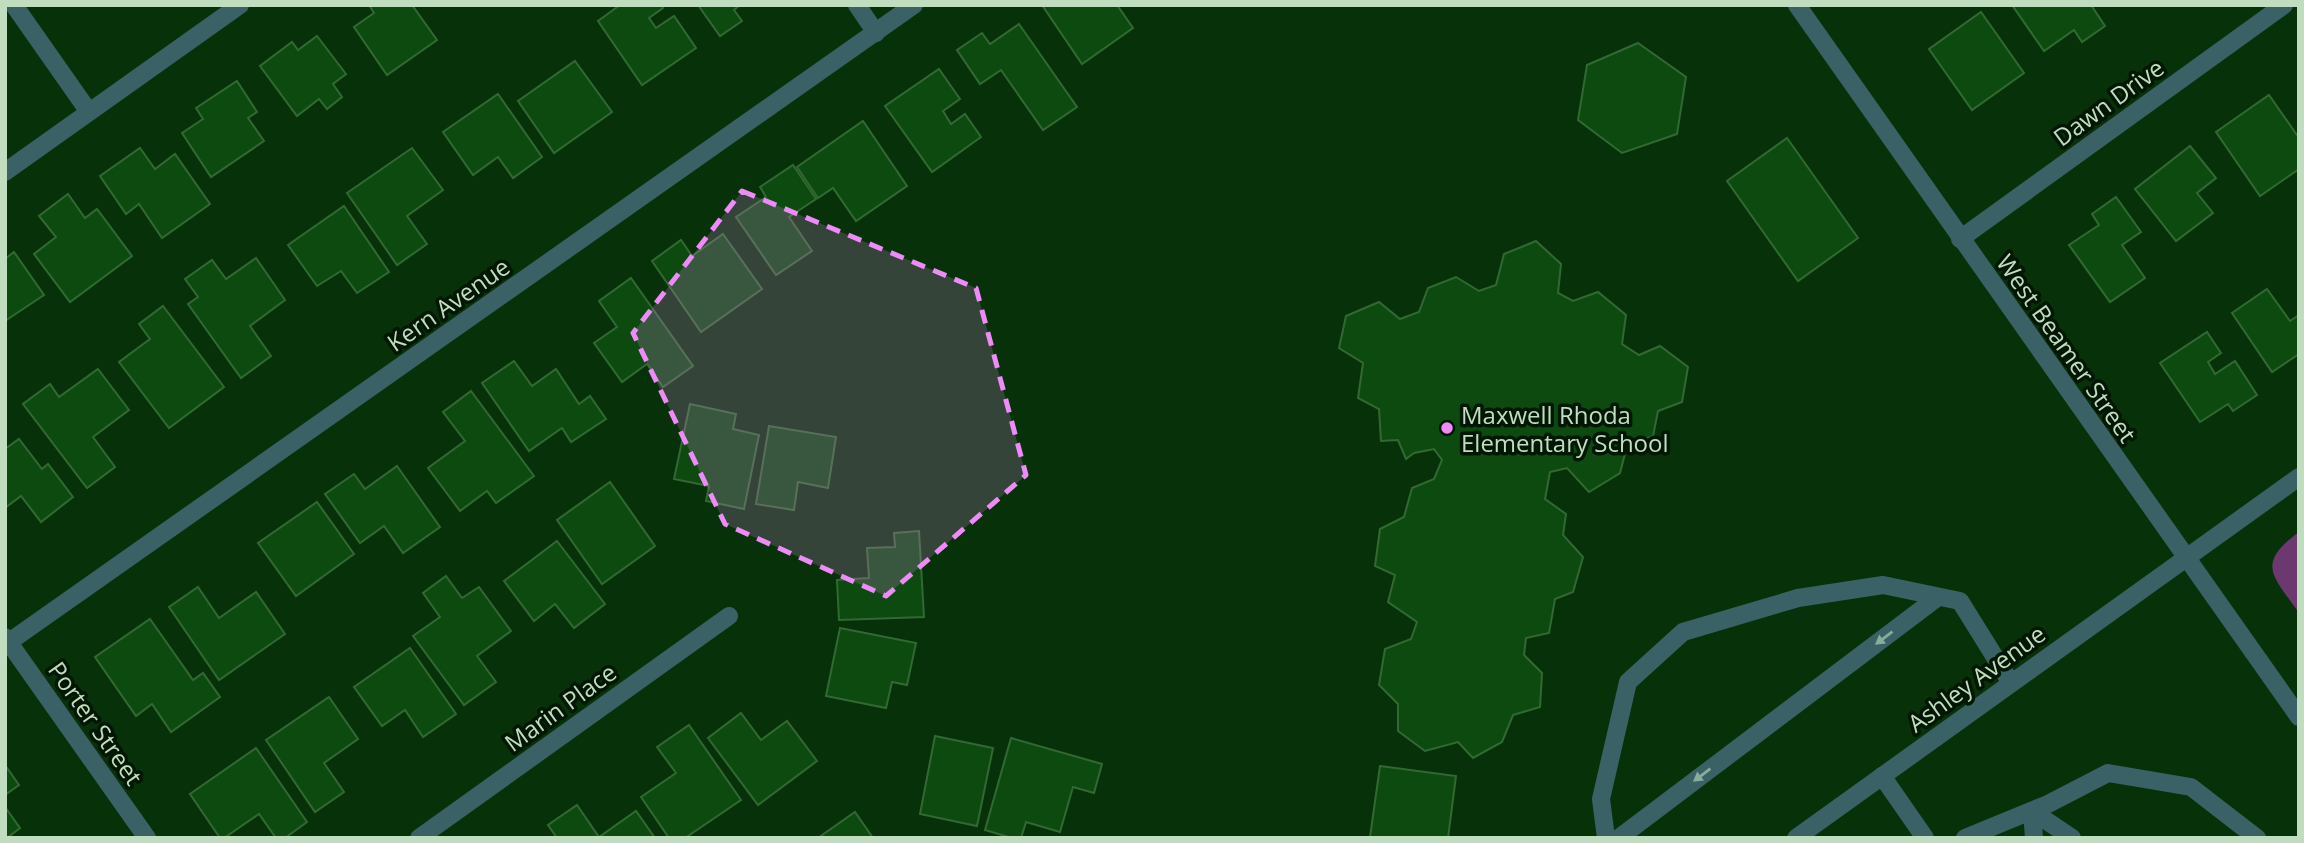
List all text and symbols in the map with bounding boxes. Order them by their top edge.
street label: Dawn Drive [2046,51,2170,153]
street label: West Beamer Street [1990,247,2144,449]
street label: Kern Avenue [380,250,516,358]
place label: Maxwell Rhoda Elementary School [1461,398,1669,459]
marker: Maxwell Rhoda Elementary School [1439,420,1455,436]
street label: Ashley Avenue [1900,617,2052,739]
one-way arrow [1875,631,1893,645]
street label: Porter Street [41,655,151,791]
street label: Marin Place [497,655,623,759]
one-way arrow [1694,768,1712,783]

